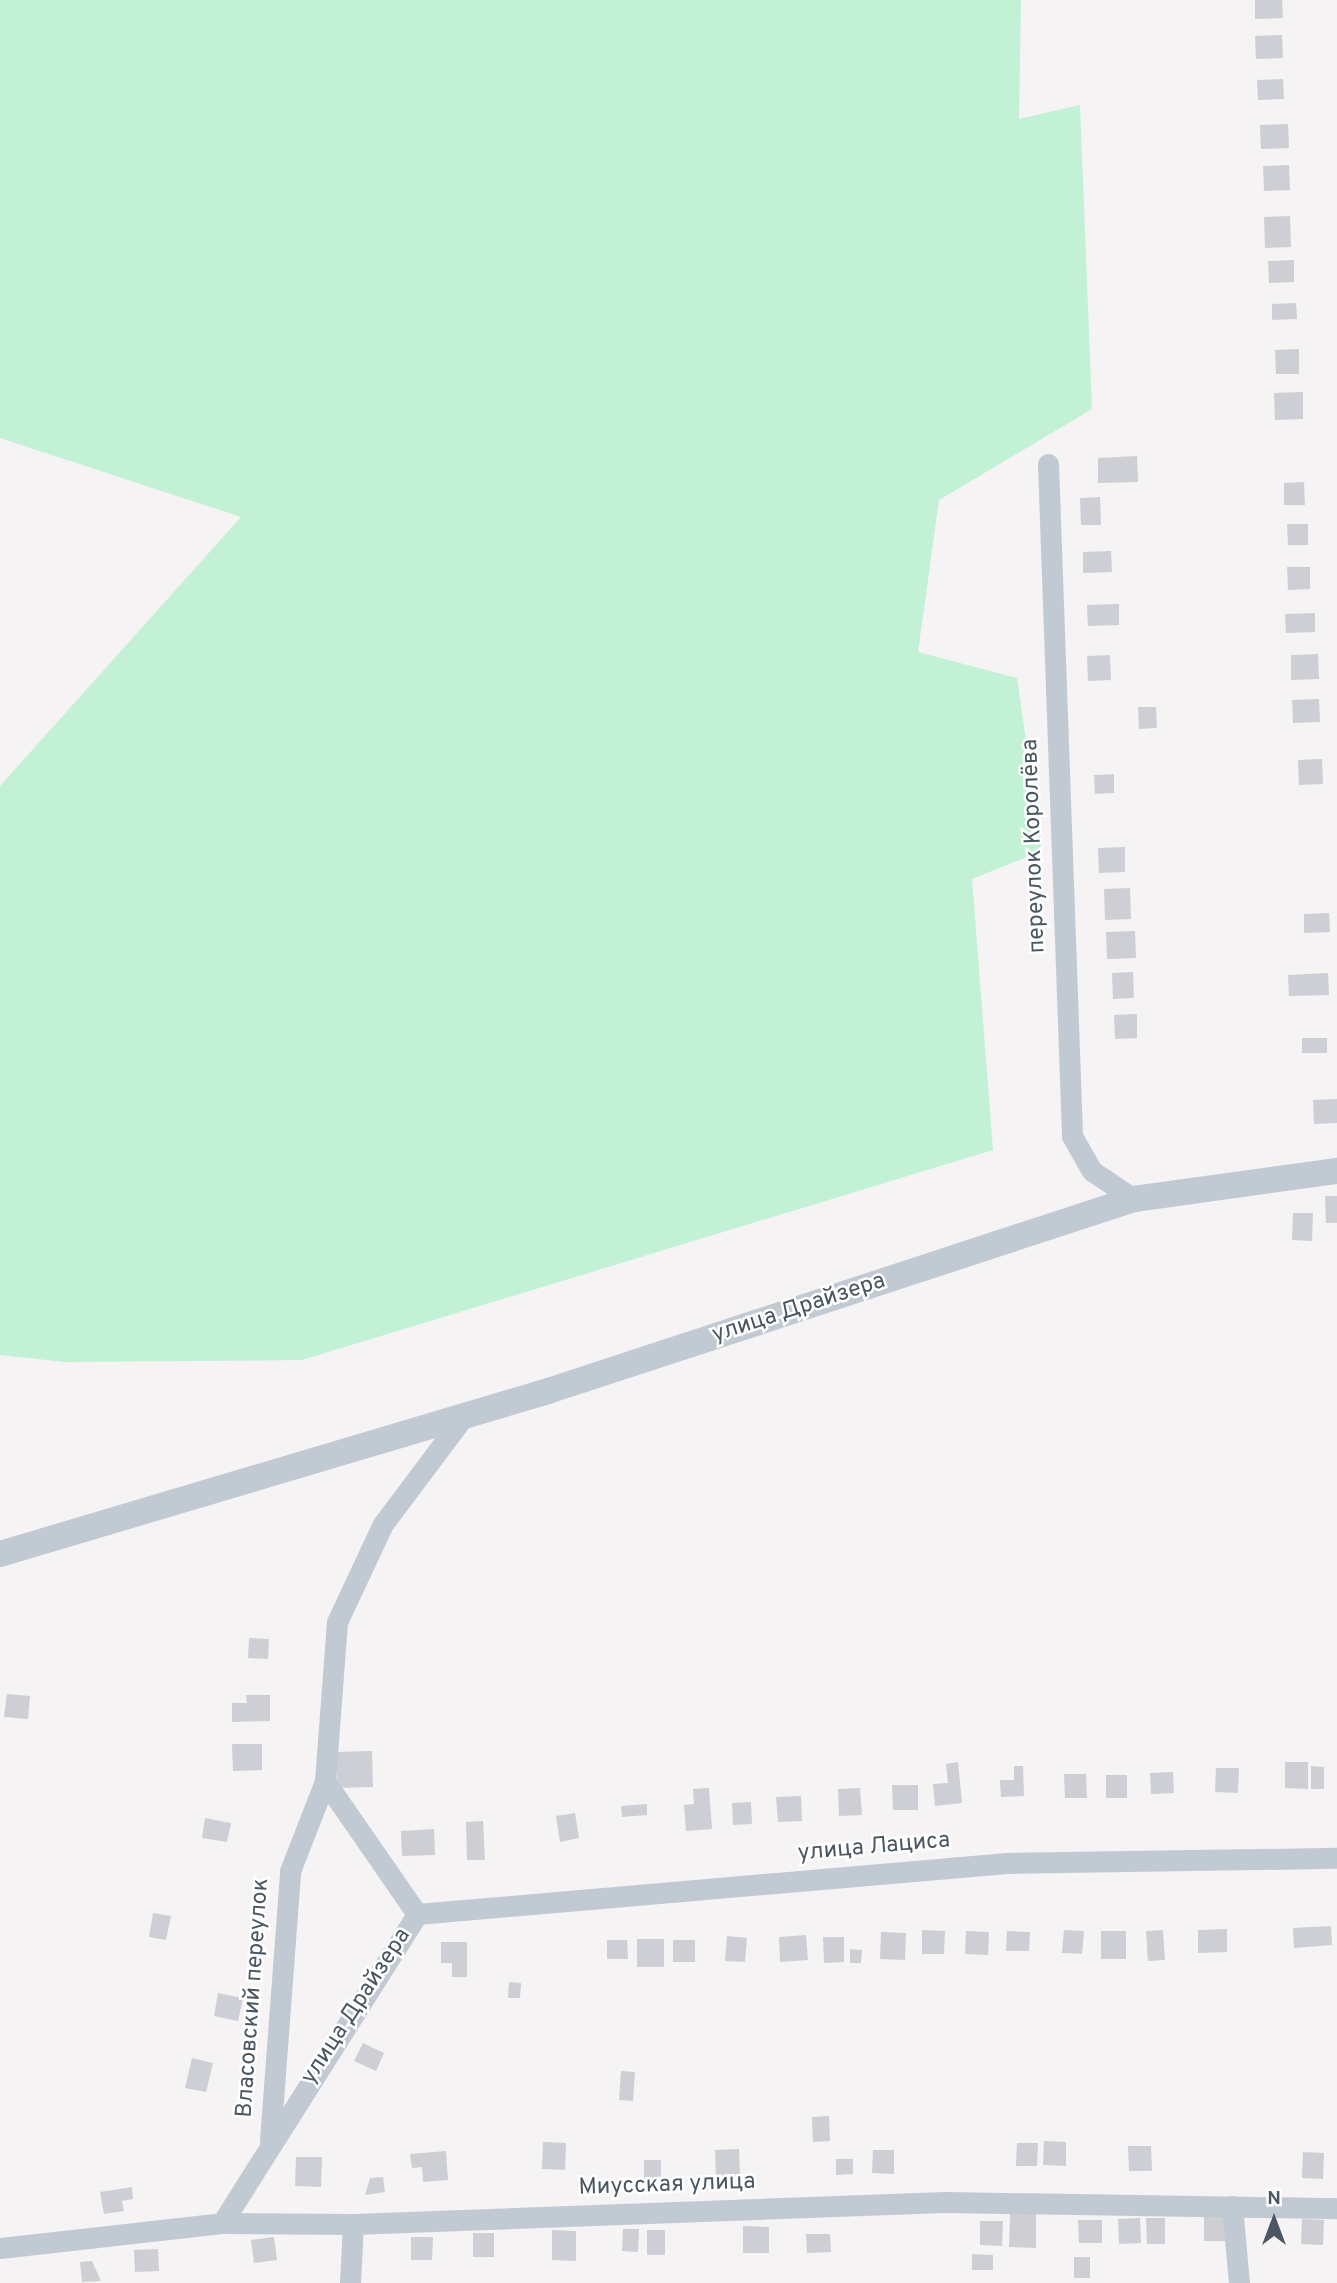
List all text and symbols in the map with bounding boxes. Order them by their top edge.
street label: переулок Королёва [1017,738,1053,954]
street label: улица Драйзера [709,1268,889,1350]
street label: улица Лациса [797,1828,951,1868]
street label: Власовский переулок [232,1877,276,2119]
street label: улица Драйзера [296,1924,418,2090]
street label: Миусская улица [578,2169,756,2203]
north arrow [1239,2185,1309,2255]
text: N [1267,2187,1281,2211]

